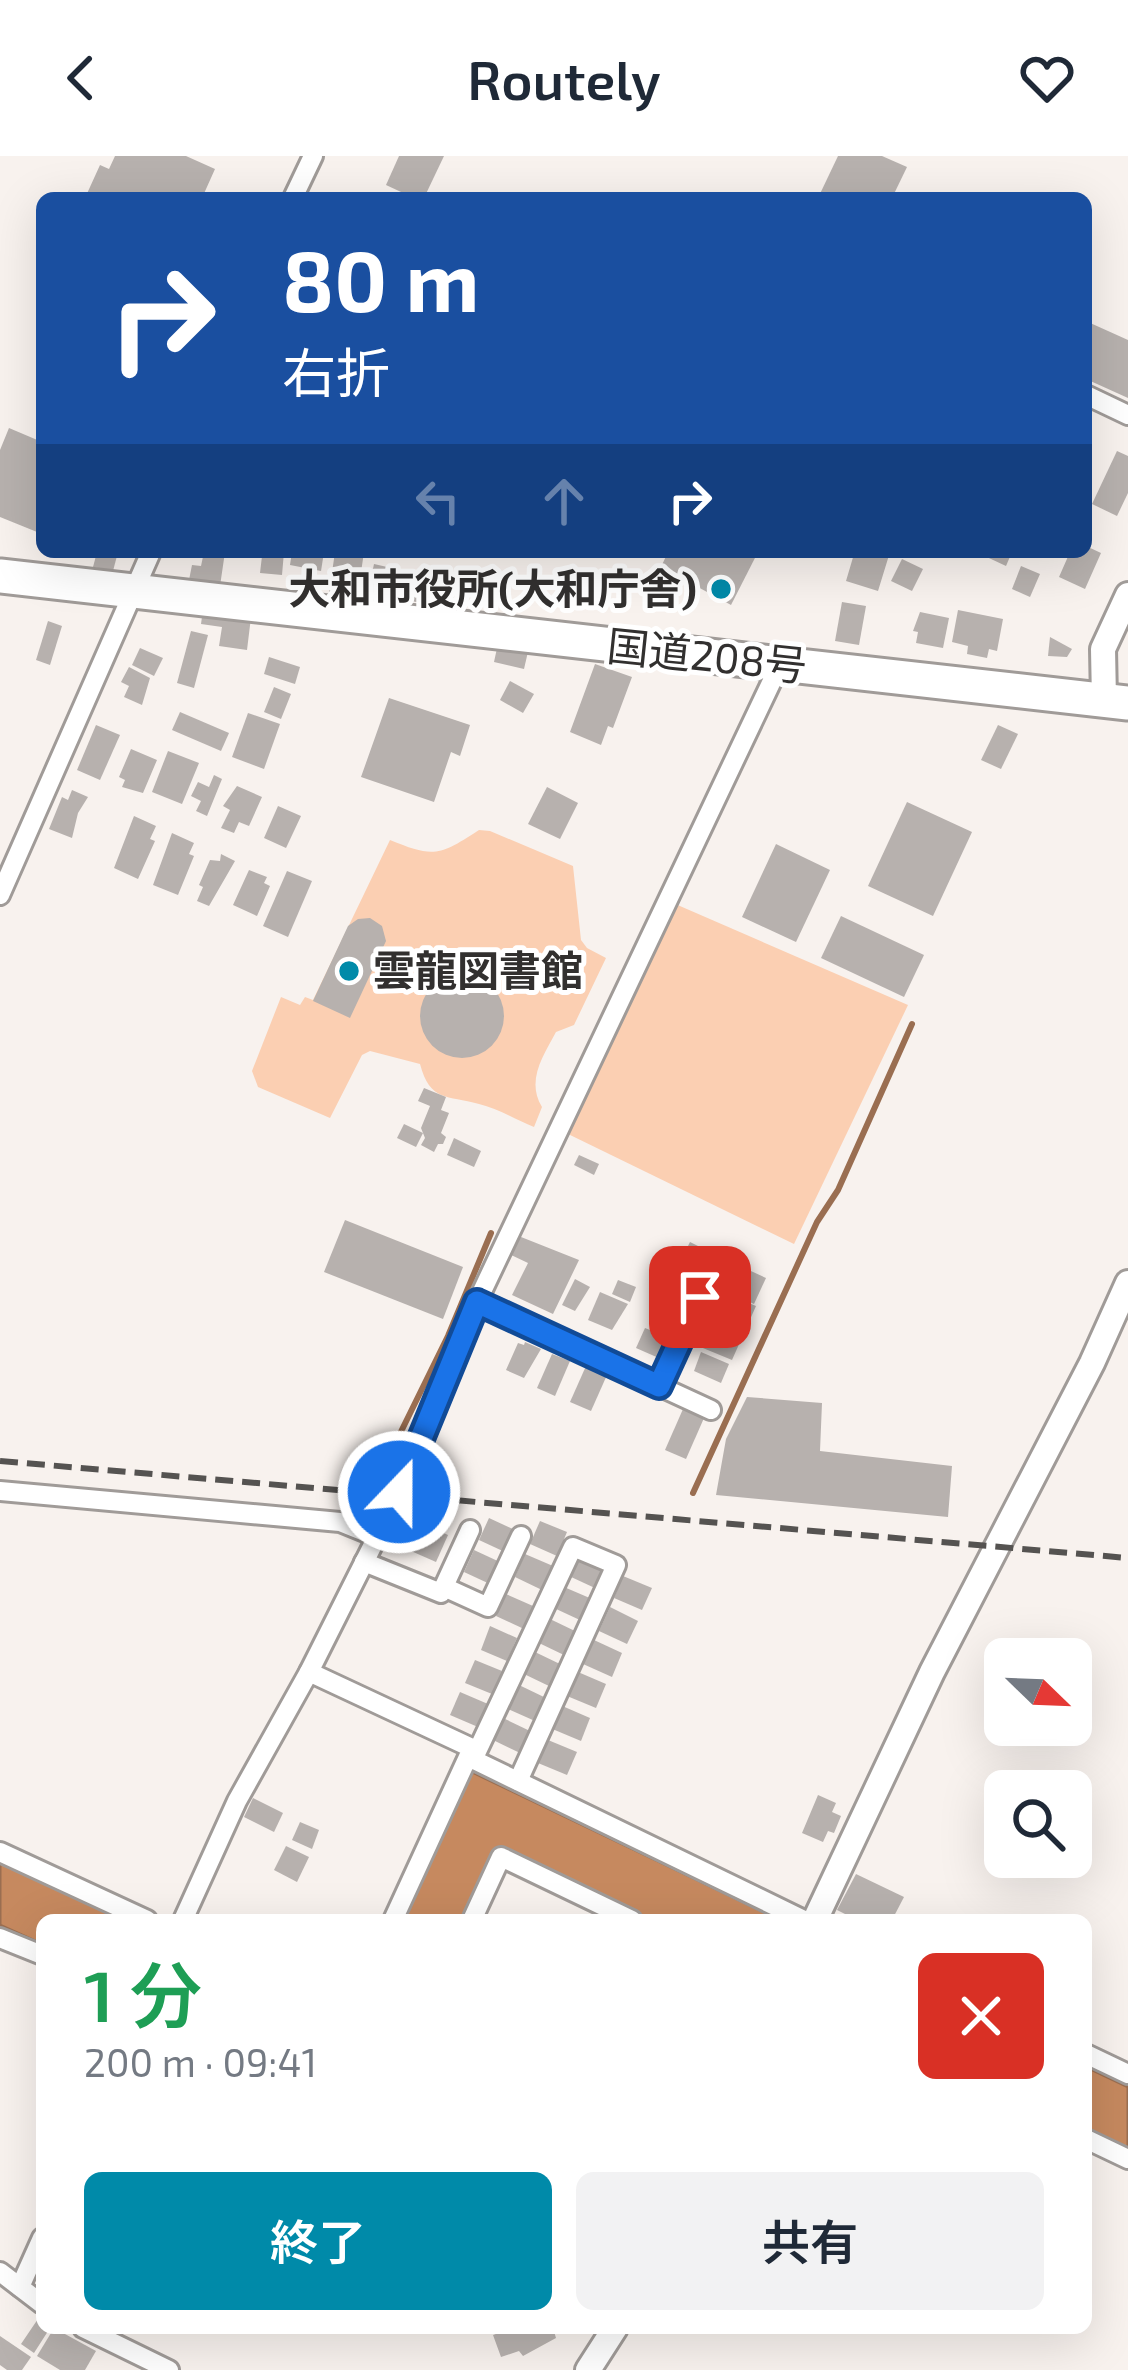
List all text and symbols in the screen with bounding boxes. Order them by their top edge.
icon: back [48,45,114,111]
icon: heart [1014,45,1080,111]
text: Routely [467,46,661,111]
text: 80 m [282,228,479,329]
icon: right [84,240,240,396]
text: 右折 [282,339,390,404]
icon: left [405,468,471,534]
icon: ahead [531,468,597,534]
icon: right [657,468,723,534]
place label: 大和市役所(大和庁舎) [288,562,697,612]
marker: 大和市役所(大和庁舎) [708,576,734,602]
street label: 国道208号 [605,619,809,689]
place label: 雲龍図書館 [373,944,583,994]
marker: 雲龍図書館 [336,958,362,984]
pin [649,1246,751,1348]
icon: arrive [667,1264,733,1330]
position arrow [336,1429,462,1555]
north arrow [984,1638,1092,1746]
map controls [984,1638,1092,1878]
button: search [984,1770,1092,1878]
text: 1 分 [84,1950,202,2036]
button: close [918,1953,1044,2079]
text: 200 m · 09:41 [84,2038,317,2085]
button: 終了 [84,2172,552,2310]
button: 共有 [576,2172,1044,2310]

